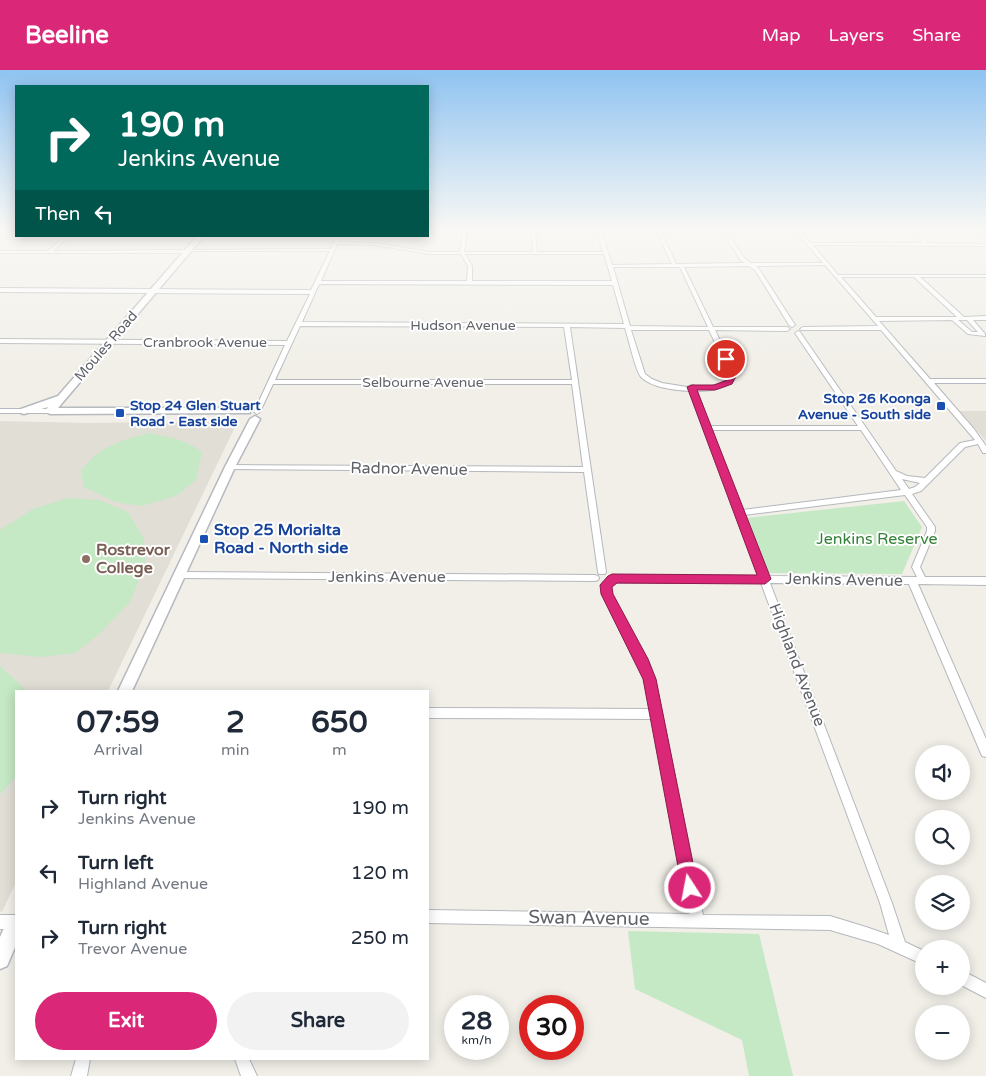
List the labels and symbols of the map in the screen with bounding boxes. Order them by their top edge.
street label: Moules Road [71,307,141,385]
street label: Hudson Avenue [410,317,516,334]
street label: Cranbrook Avenue [143,334,267,351]
pin [705,338,747,380]
street label: Selbourne Avenue [362,374,484,391]
place label: Stop 26 Koonga Avenue - South side [798,390,931,423]
place label: Stop 24 Glen Stuart Road - East side [130,397,261,430]
marker: Stop 26 Koonga Avenue - South side [935,400,947,412]
marker: Stop 24 Glen Stuart Road - East side [114,407,126,419]
street label: Radnor Avenue [350,458,468,480]
place label: Stop 25 Morialta Road - North side [214,520,348,558]
park label: Jenkins Reserve [816,529,938,549]
marker: Stop 25 Morialta Road - North side [198,533,210,545]
place label: Rostrevor College [96,540,171,578]
marker: Rostrevor College [80,553,92,565]
street label: Jenkins Avenue [328,567,446,587]
street label: Jenkins Avenue [785,569,903,591]
street label: Highland Avenue [764,601,830,729]
position arrow [663,861,715,913]
street label: Swan Avenue [528,906,650,930]
speed limit sign: 30 [519,995,584,1060]

